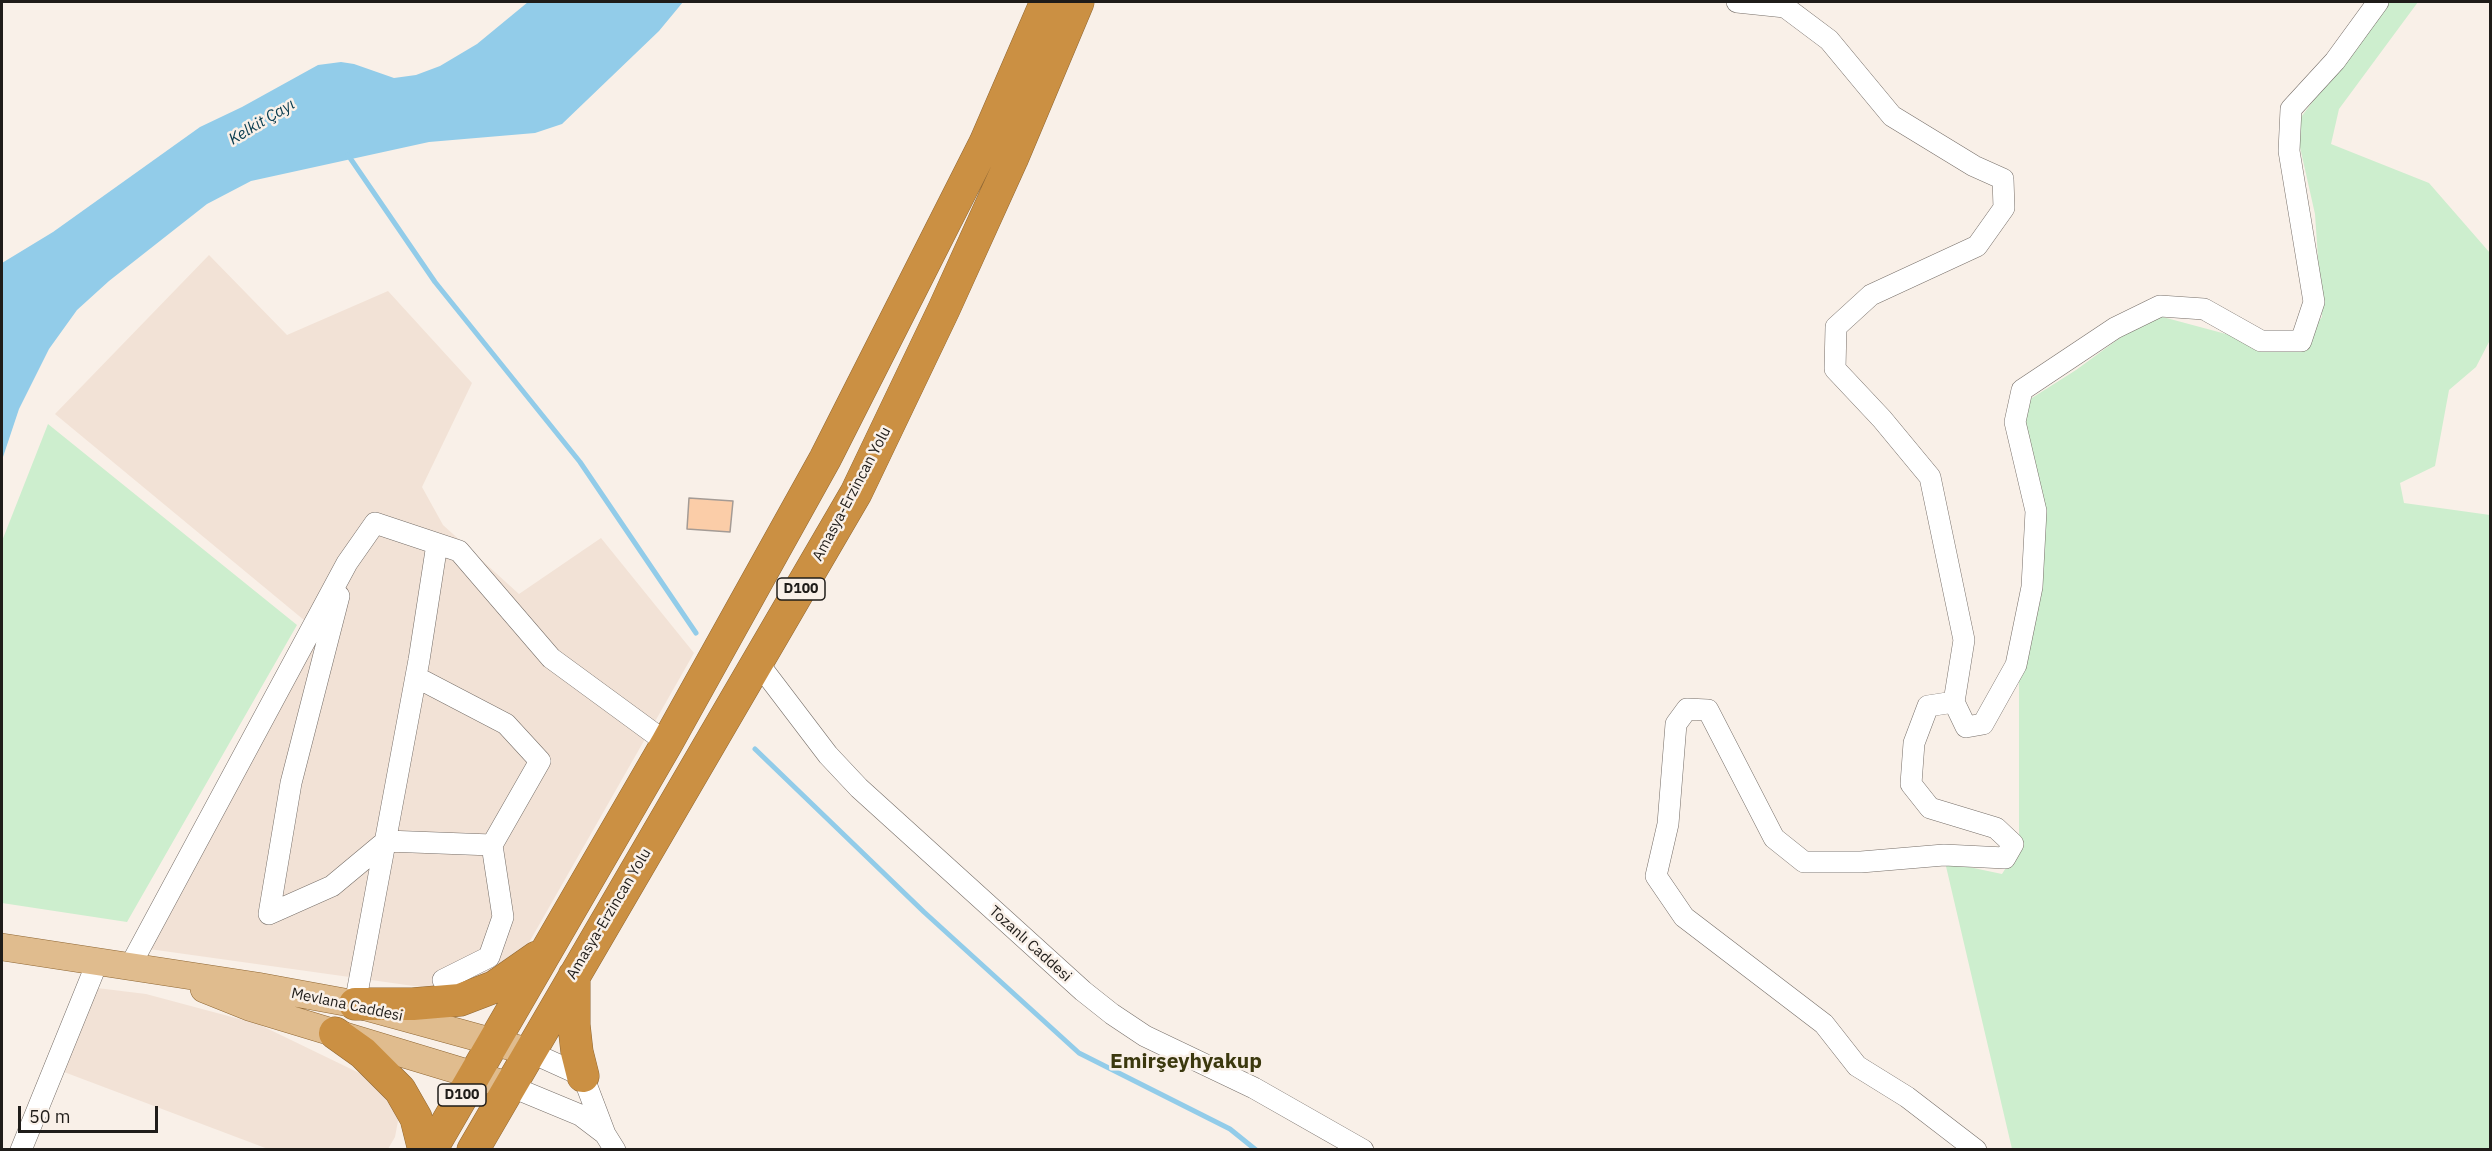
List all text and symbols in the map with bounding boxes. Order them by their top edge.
water label: Kelkit Çayı [225,95,299,149]
street label: Amasya-Erzincan Yolu [809,424,895,564]
road number: D100 [777,578,825,600]
street label: Amasya-Erzincan Yolu [563,845,655,983]
street label: Tozanlı Caddesi [985,902,1075,986]
street label: Mevlana Caddesi [289,984,405,1026]
district label: Emirşeyhyakup [1110,1049,1262,1075]
road number: D100 [438,1084,486,1106]
scale bar [21,1094,160,1132]
text: 50 m [29,1105,71,1128]

